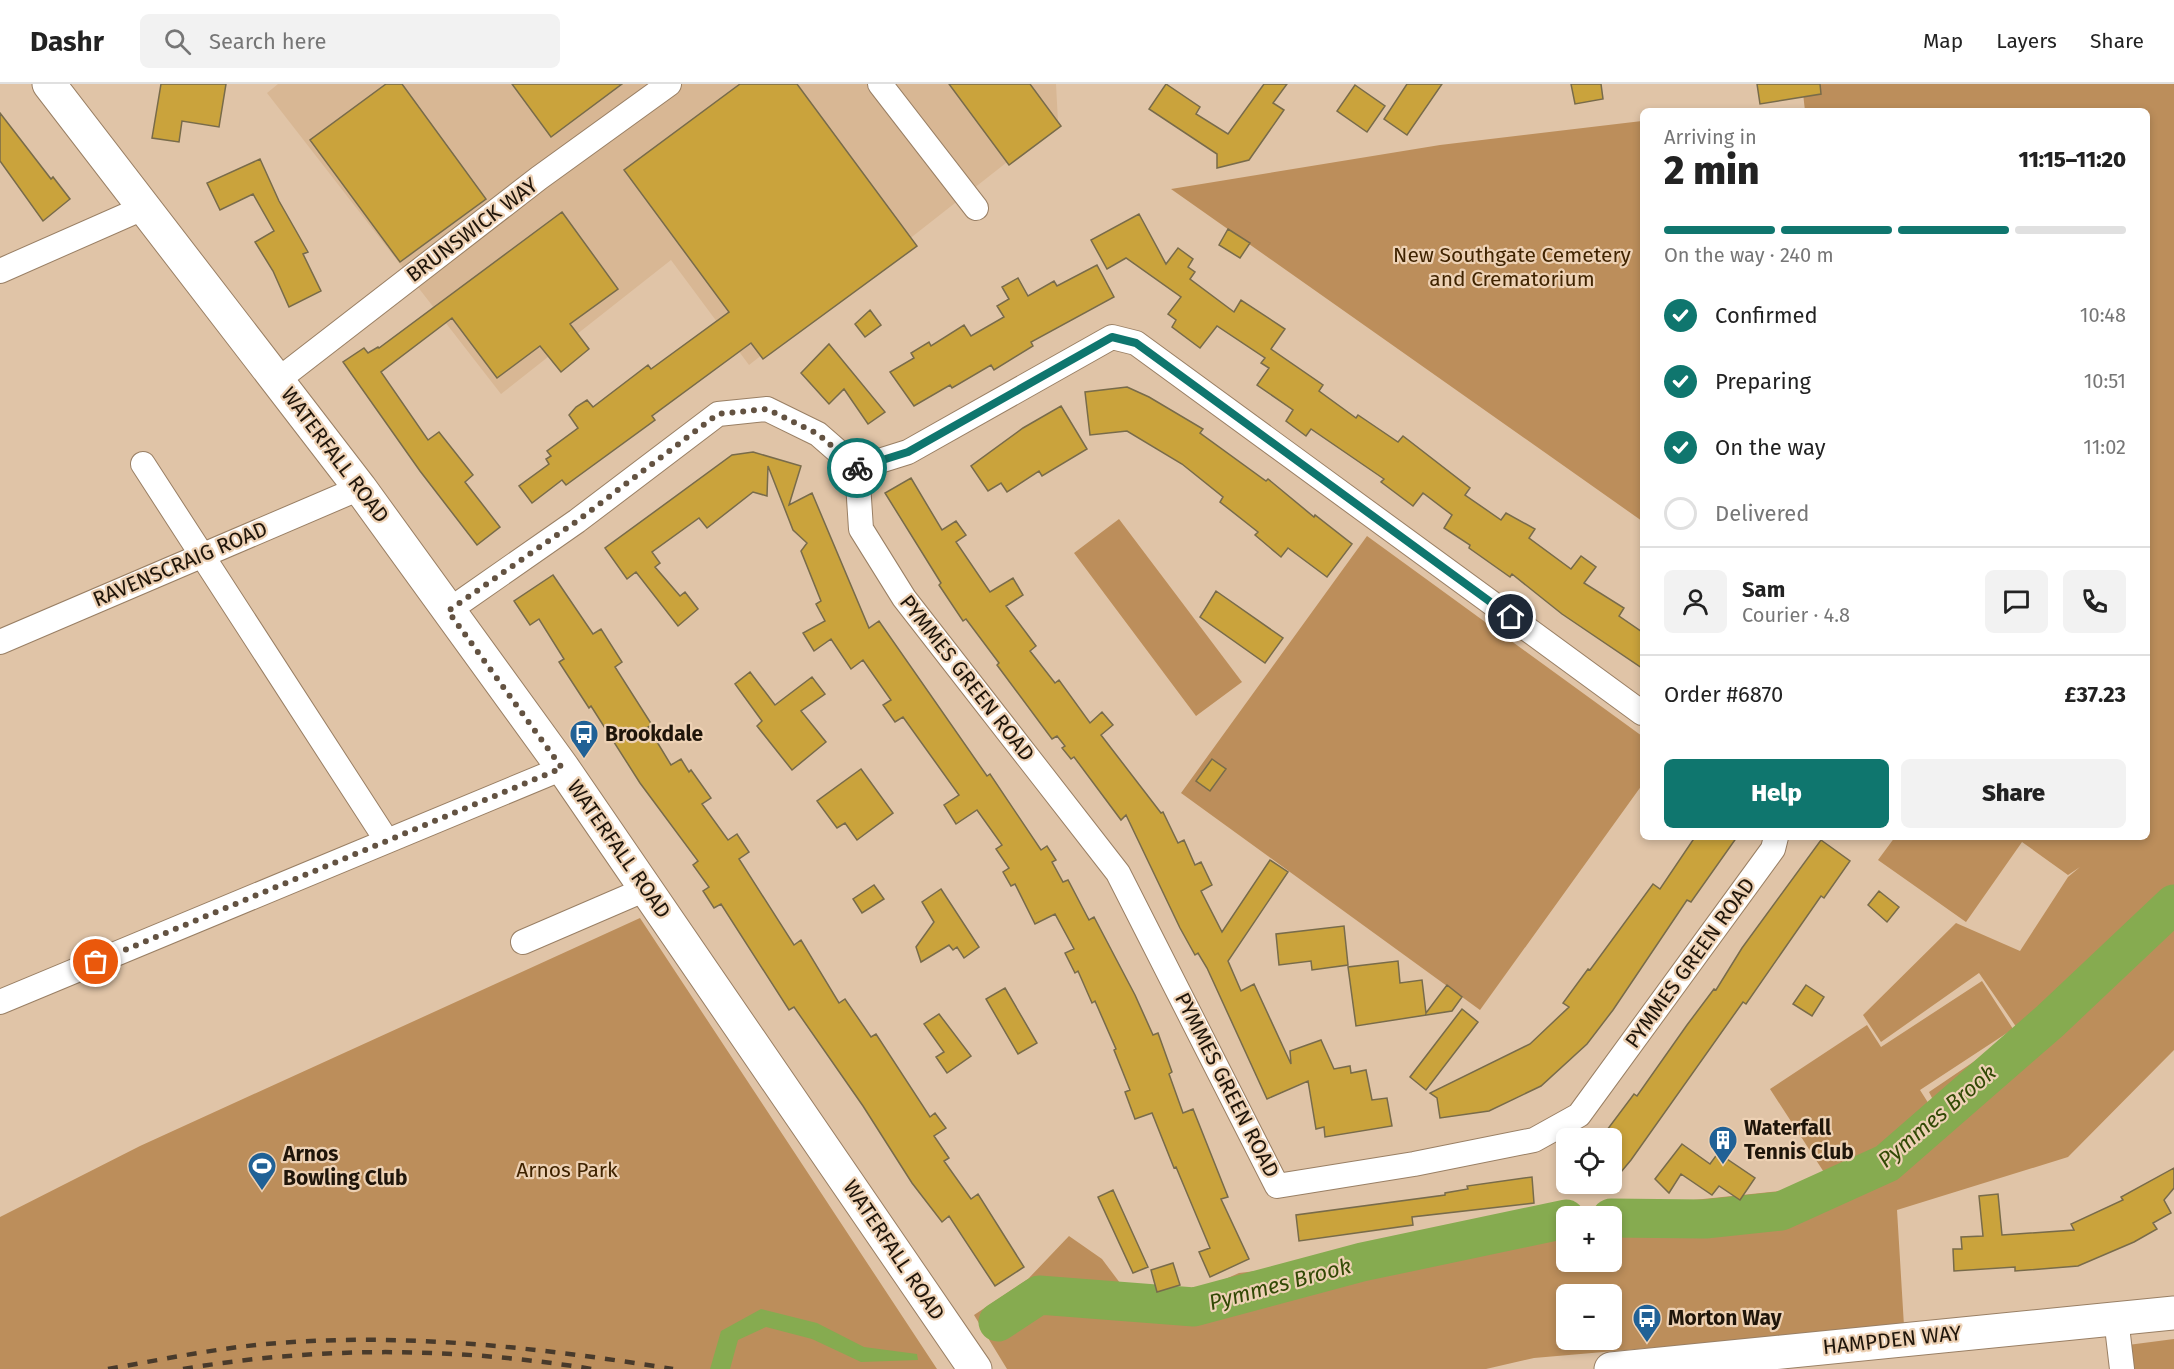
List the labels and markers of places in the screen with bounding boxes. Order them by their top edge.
pin [1485,591,1536,642]
bus stop icon: Brookdale [568,718,600,760]
place label: Brookdale [605,721,704,747]
pin [70,936,121,987]
place label: Waterfall Tennis Club [1744,1115,1854,1165]
building icon: Waterfall Tennis Club [1707,1124,1739,1166]
place label: Arnos Bowling Club [282,1141,407,1191]
sports icon: Arnos Bowling Club [246,1150,278,1192]
bus stop icon: Morton Way [1631,1302,1663,1344]
place label: Morton Way [1668,1305,1782,1331]

